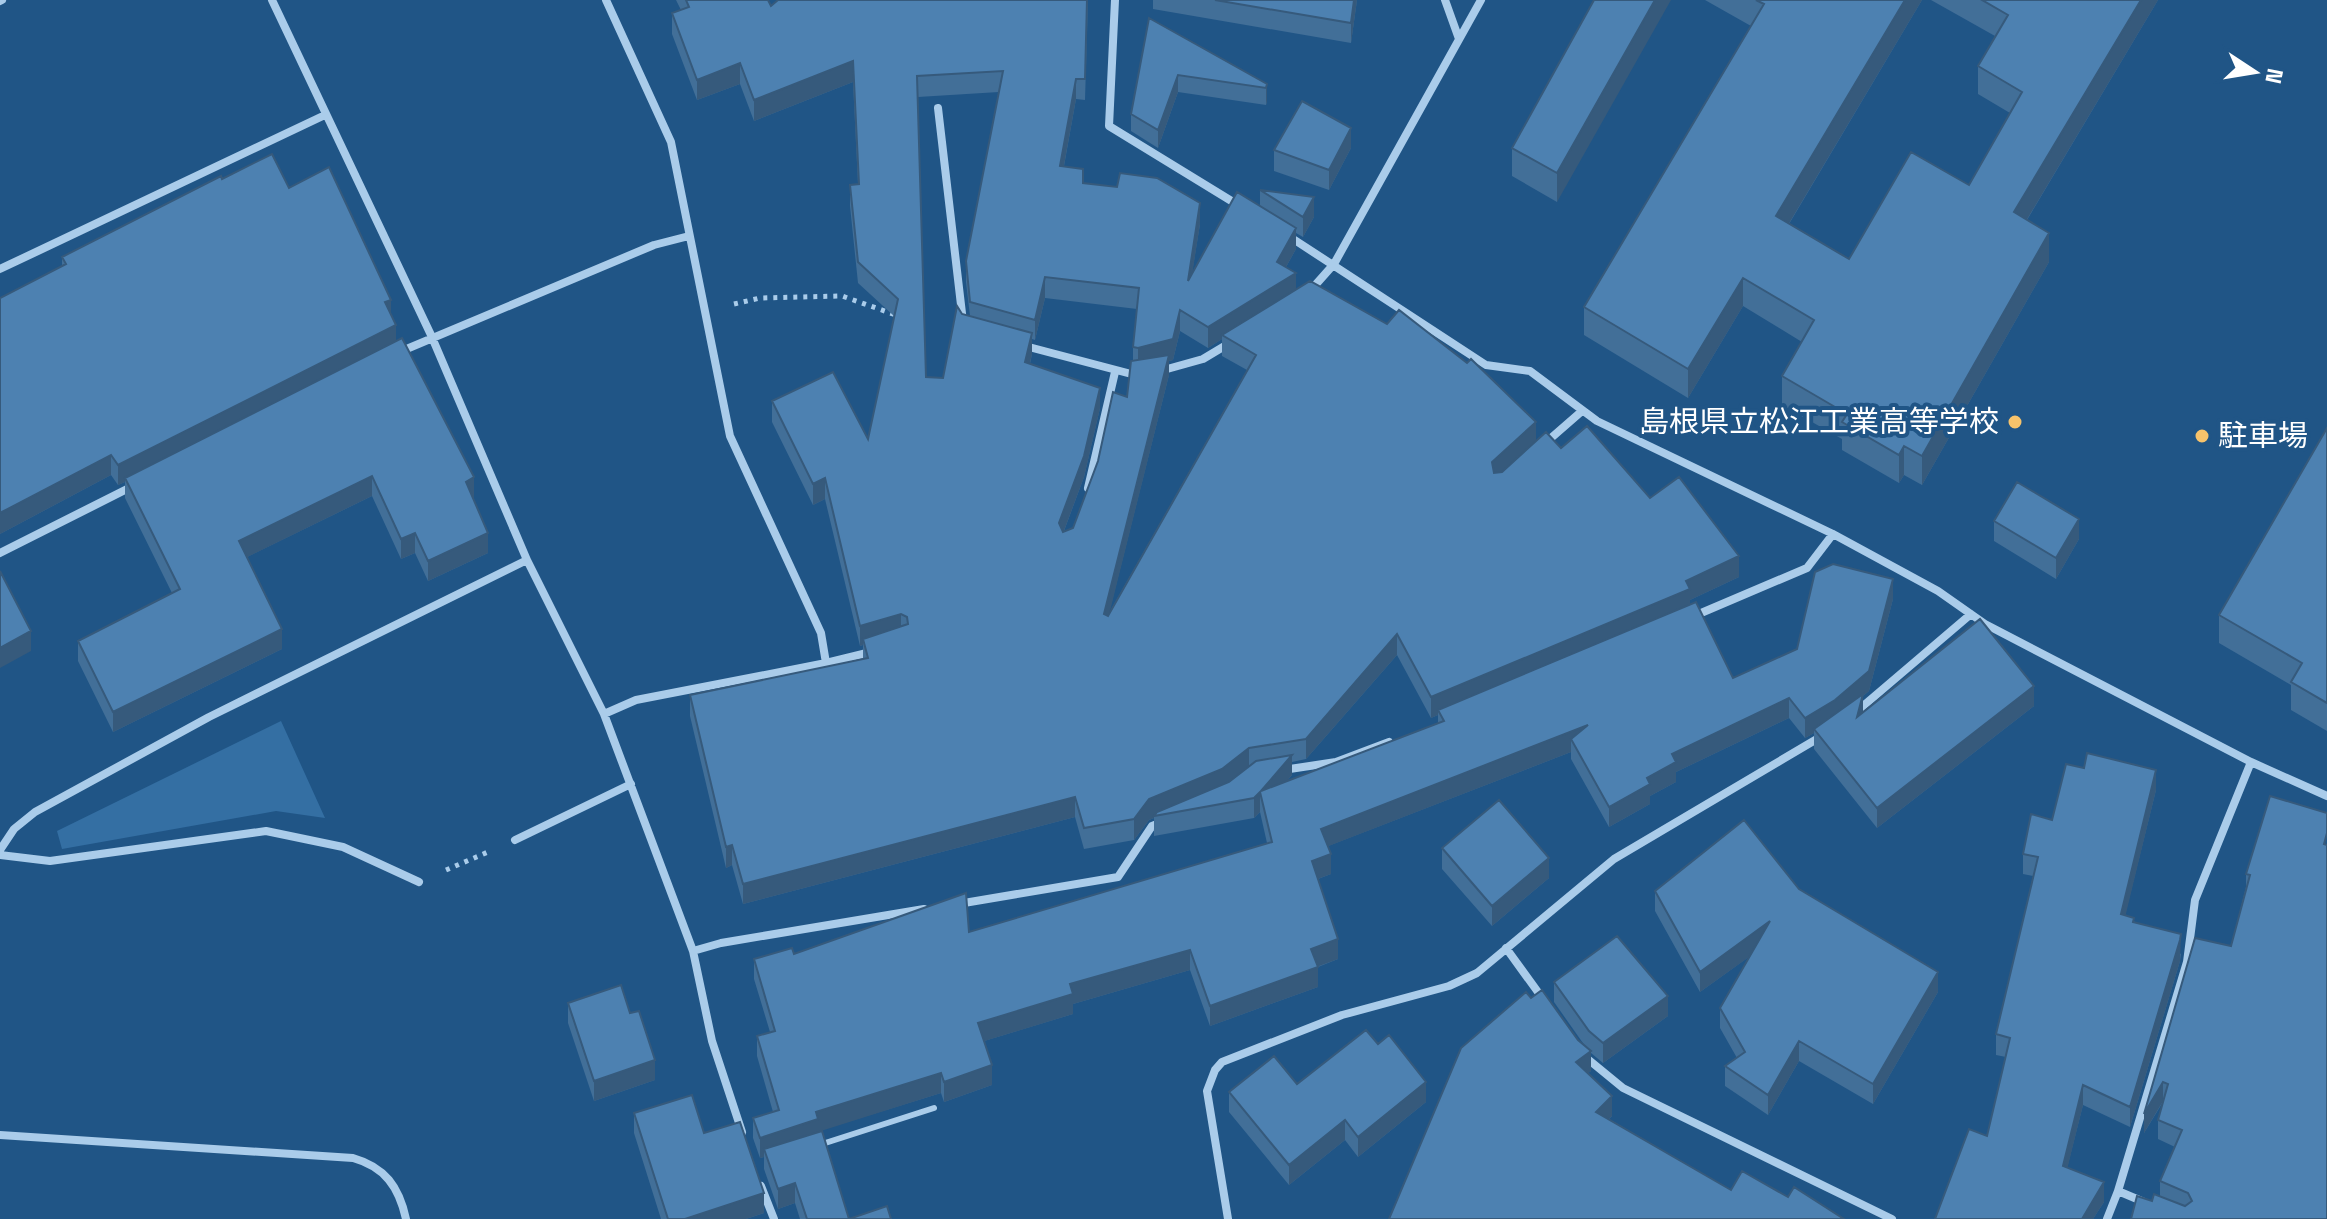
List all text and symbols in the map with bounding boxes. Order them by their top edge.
north arrow [2215,32,2295,112]
text: N [2259,66,2290,86]
place label: 島根県立松江工業高等学校 [1639,402,1999,441]
marker: 島根県立松江工業高等学校 [2006,413,2024,431]
place label: 駐車場 [2218,416,2308,455]
marker: 駐車場 [2193,427,2211,445]

